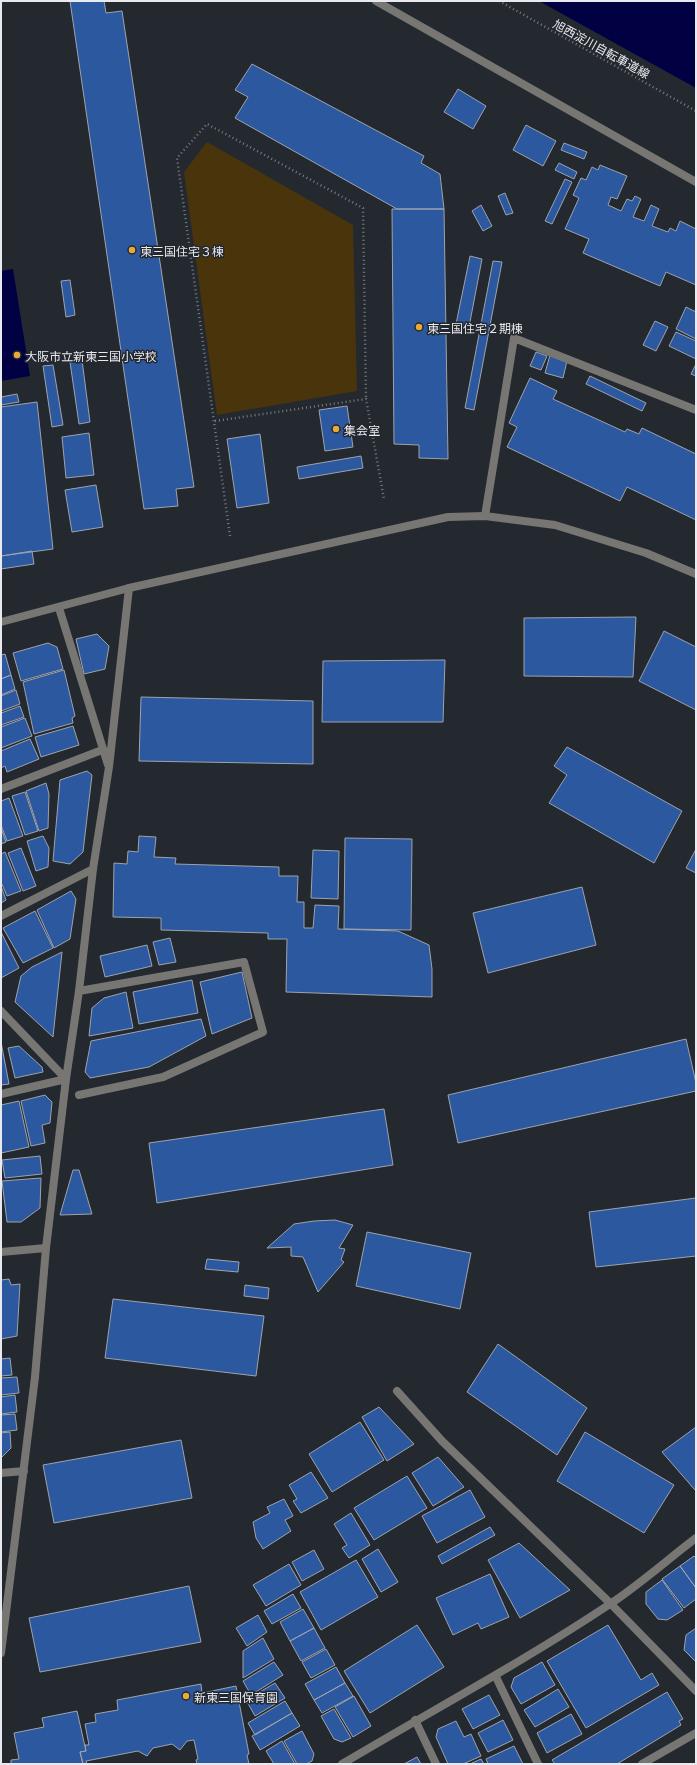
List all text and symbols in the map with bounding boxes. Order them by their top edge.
street label: 旭西淀川自転車道線 [551,14,653,82]
place label: 東三国住宅３棟 [140,242,224,259]
marker: 東三国住宅３棟 [127,245,137,255]
place label: 東三国住宅２期棟 [427,319,523,336]
marker: 東三国住宅２期棟 [414,322,424,332]
place label: 大阪市立新東三国小学校 [25,347,157,364]
marker: 大阪市立新東三国小学校 [12,350,22,360]
place label: 集会室 [344,421,380,438]
marker: 集会室 [331,424,341,434]
place label: 新東三国保育園 [194,1688,278,1705]
marker: 新東三国保育園 [181,1691,191,1701]

